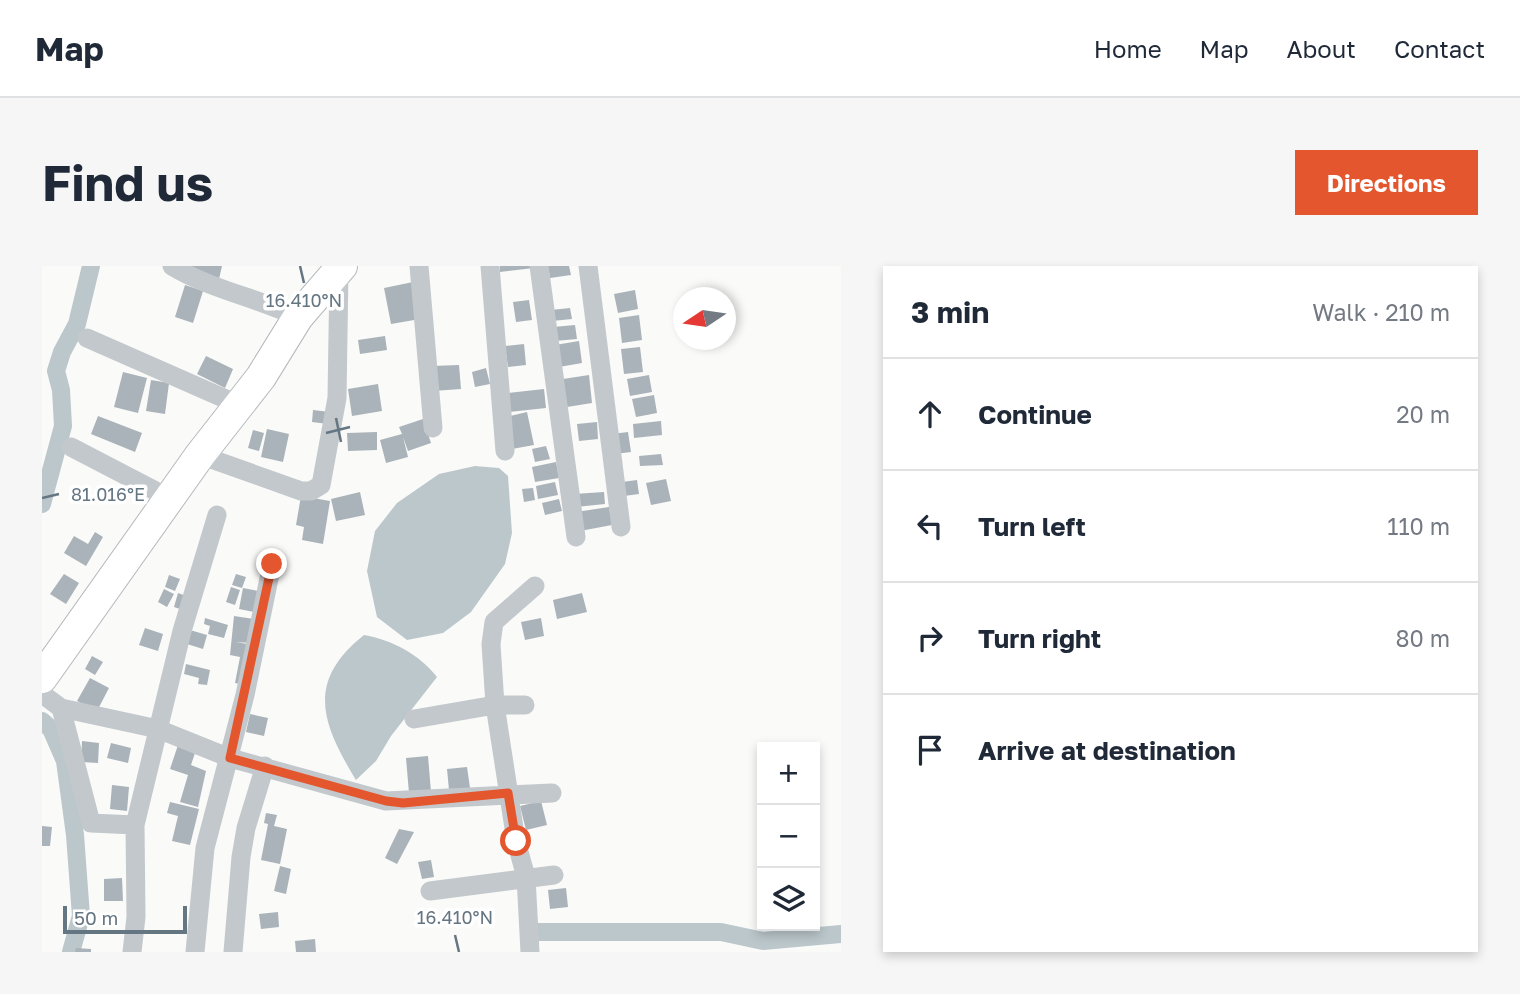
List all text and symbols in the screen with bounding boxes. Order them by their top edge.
text: Map [35,29,104,68]
text: Home [1094,34,1162,63]
text: Map [1200,34,1249,63]
text: About [1287,34,1356,63]
text: Contact [1394,34,1485,63]
button: Directions [1295,150,1478,215]
text: Find us [42,153,213,212]
north arrow [673,287,736,350]
text: 16.410°N [266,289,342,311]
text: 3 min [911,294,989,330]
text: Walk · 210 m [1312,298,1450,326]
icon: ahead [911,395,949,433]
text: Continue [978,399,1092,430]
text: 20 m [1396,400,1450,428]
text: 81.016°E [71,483,145,505]
icon: left [911,507,949,545]
text: Turn left [978,511,1086,542]
text: 110 m [1387,512,1450,540]
route end [256,548,287,579]
icon: right [911,619,949,657]
text: Turn right [978,623,1101,654]
text: 80 m [1396,624,1450,652]
icon: arrive [911,731,949,769]
text: Arrive at destination [978,735,1236,766]
map controls [757,742,820,931]
button: + [757,742,820,805]
button: − [757,805,820,868]
route start [500,825,531,856]
button: layers [757,868,820,931]
scale bar [63,903,187,935]
text: 50 m [74,906,118,929]
text: 16.410°N [417,906,493,928]

